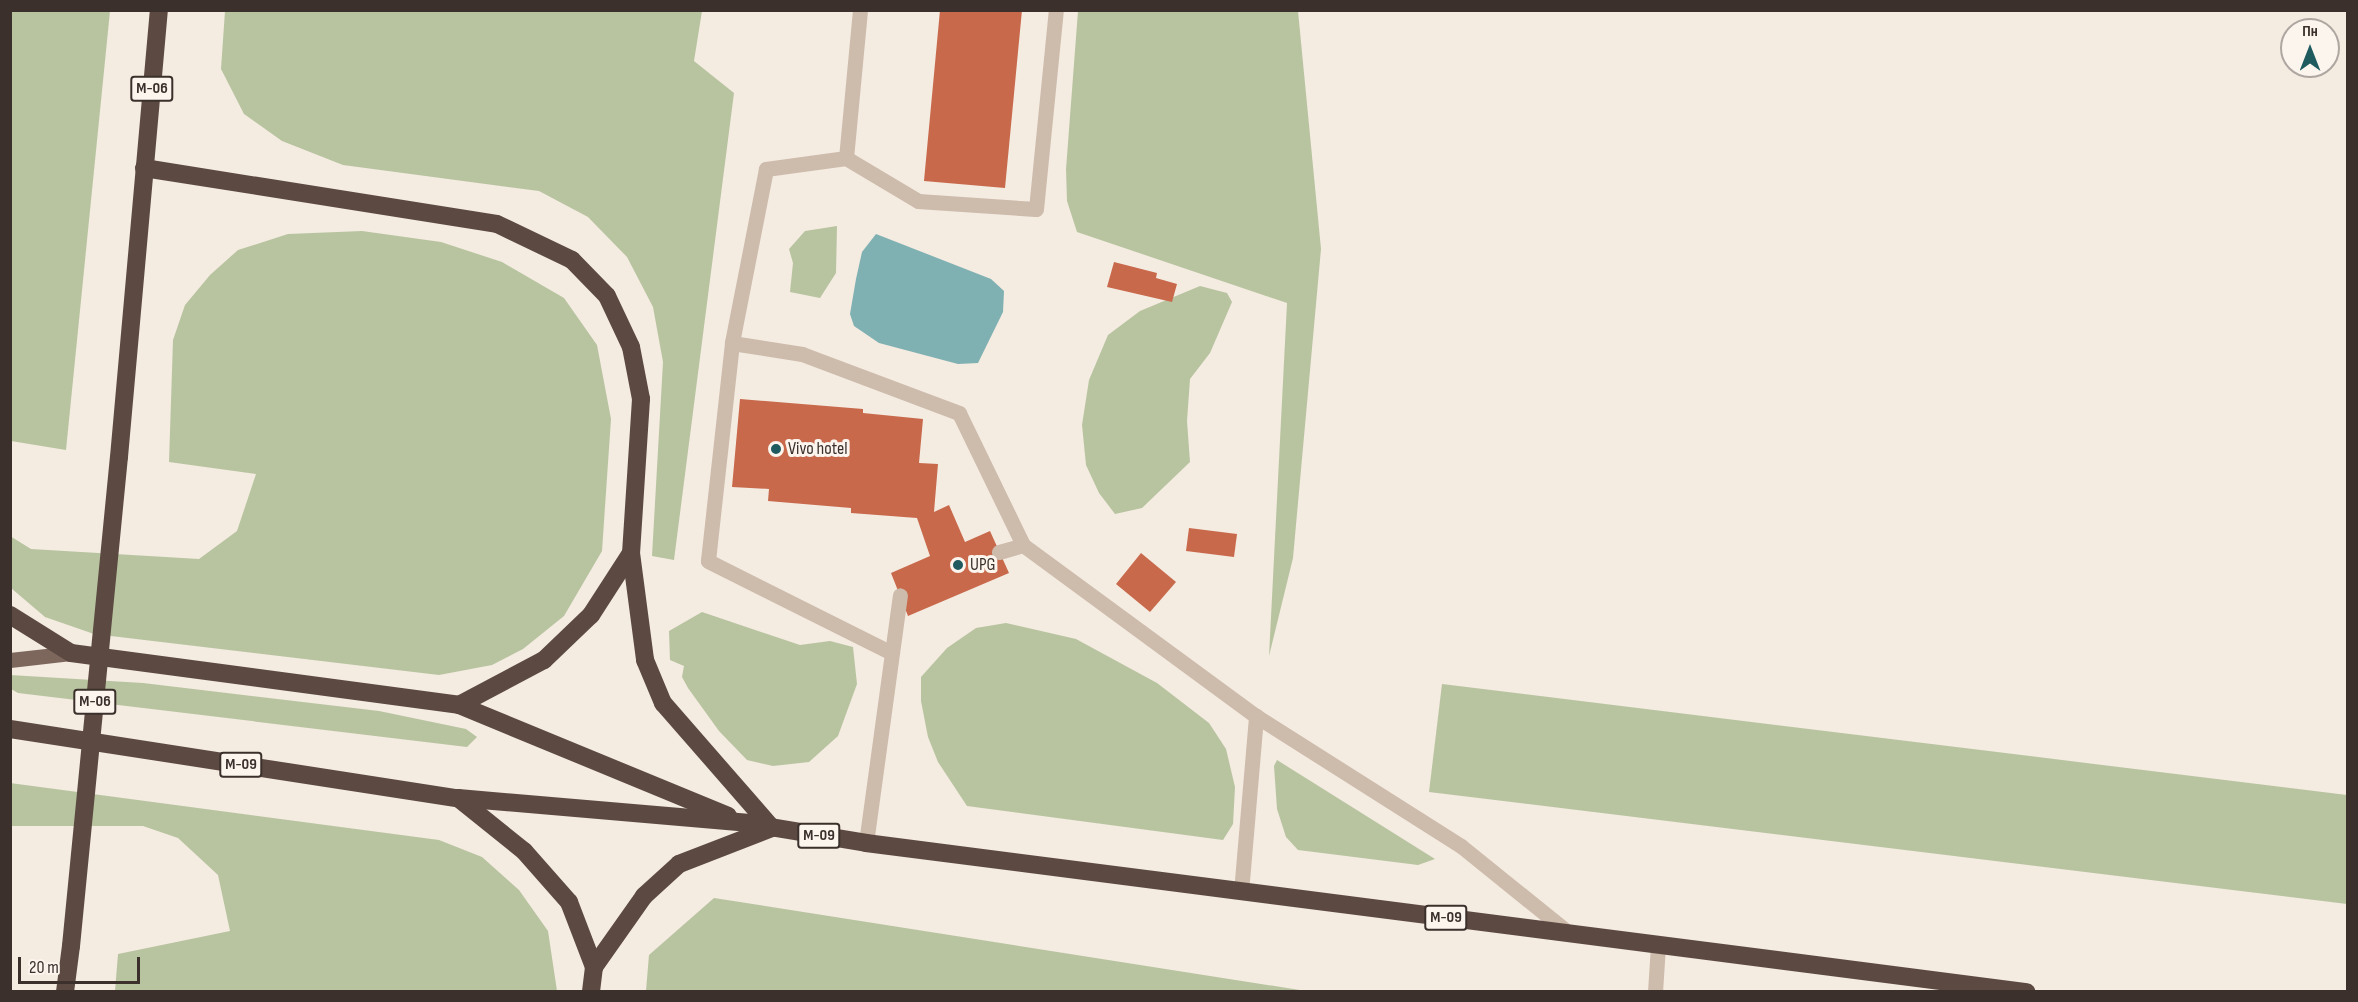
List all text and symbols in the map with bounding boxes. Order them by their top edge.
north arrow [2280,18,2340,78]
text: Пн [2302,22,2318,41]
road number: М-06 [130,76,174,102]
place label: Vivo hotel [788,438,848,460]
marker: Vivo hotel [769,442,783,456]
place label: UPG [970,554,996,576]
marker: UPG [951,558,965,572]
road number: М-06 [72,689,118,715]
road number: М-09 [218,752,264,778]
road number: М-09 [796,823,842,849]
road number: М-09 [1424,905,1468,931]
scale bar [21,945,142,983]
text: 20 m [29,957,59,978]

